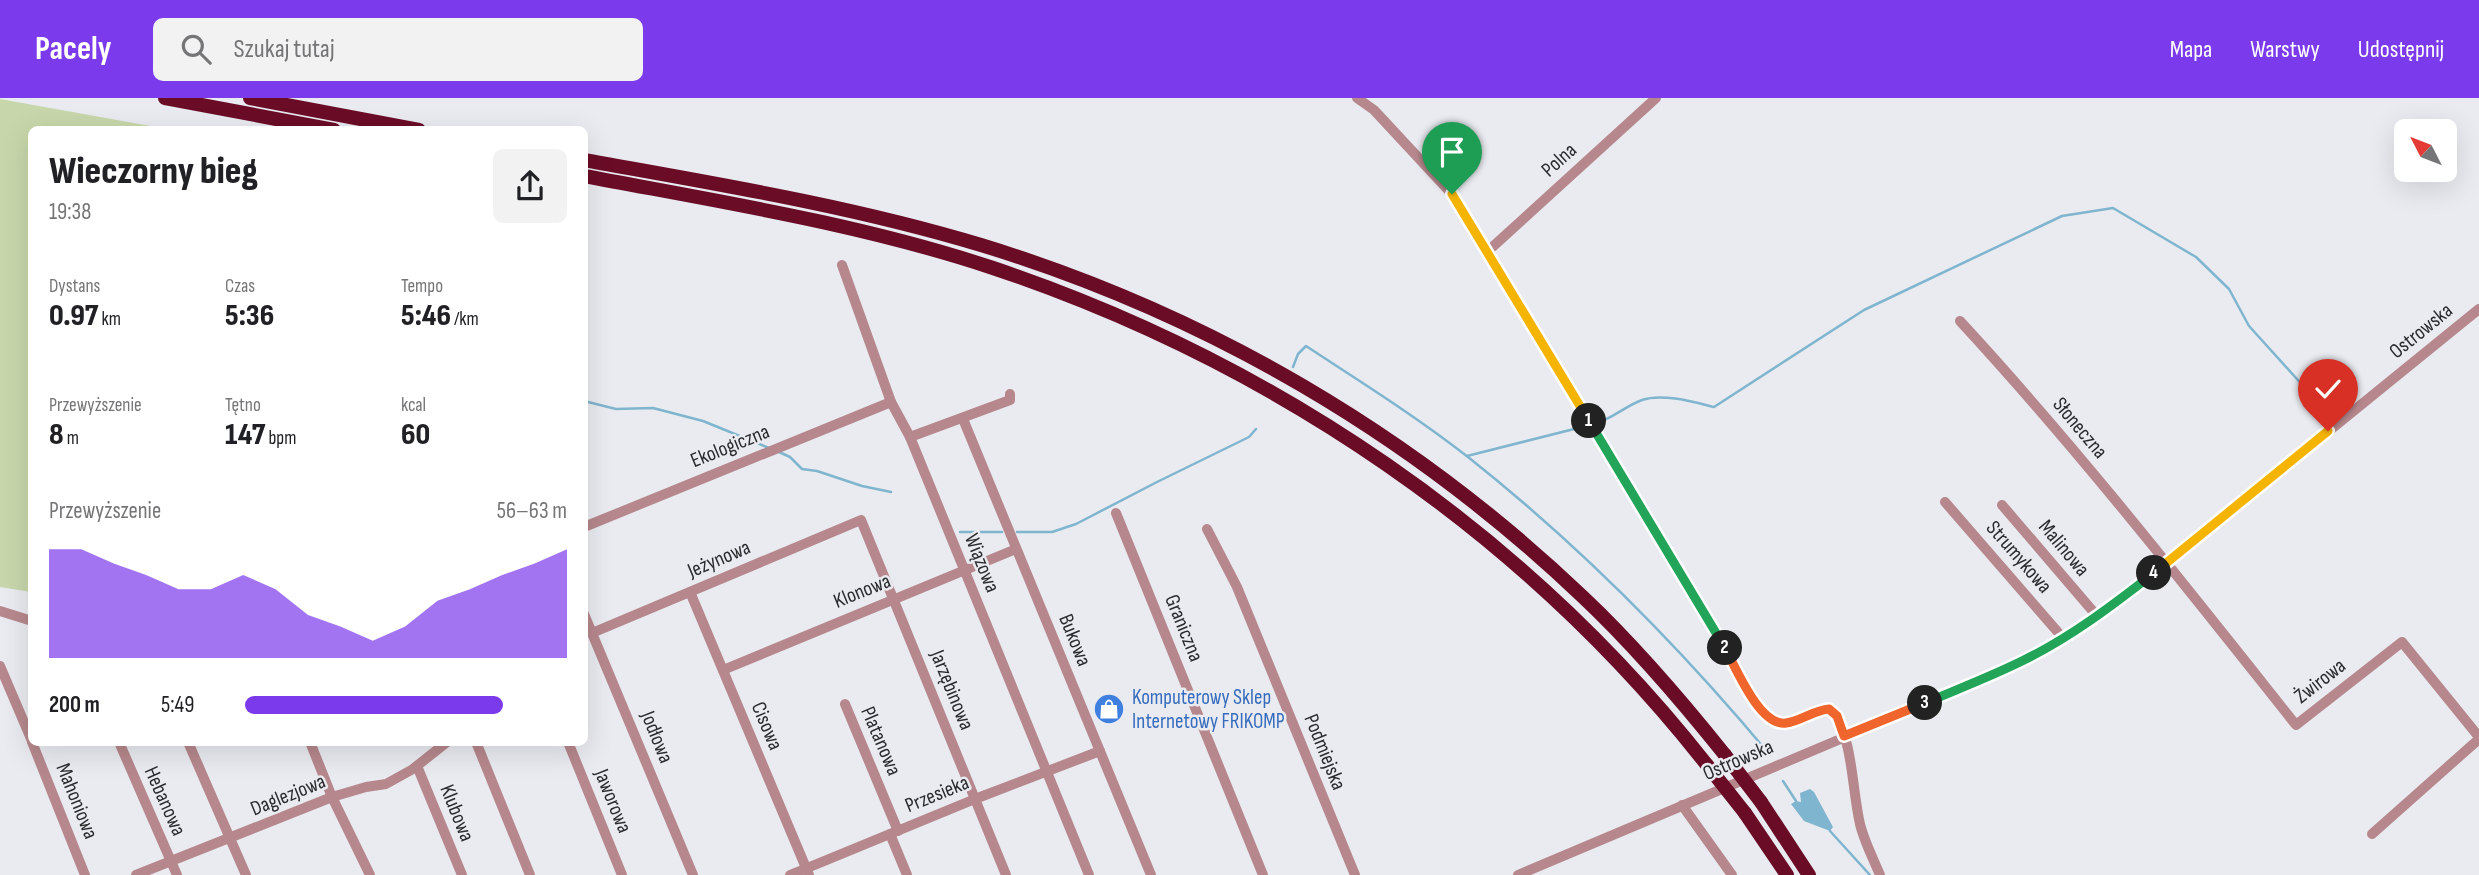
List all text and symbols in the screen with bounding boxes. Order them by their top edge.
search box [153,18,643,81]
text: Pacely [35,29,111,69]
icon: search [177,30,215,68]
text: Szukaj tutaj [233,34,335,65]
text: Mapa [2170,35,2212,64]
text: Warstwy [2250,35,2320,64]
text: Udostępnij [2358,35,2444,64]
north arrow [2394,119,2457,182]
map controls [2394,119,2457,182]
pin [1422,122,1482,194]
icon: arrive [1433,133,1471,171]
street label: Polna [1536,138,1582,182]
text: Wieczorny bieg [49,149,258,194]
button: share [493,149,567,223]
text: 19:38 [49,198,91,226]
text: Dystans [49,275,100,298]
text: Czas [225,275,255,298]
text: Tempo [401,275,443,298]
text: 0.97 [49,298,98,334]
text: 5:36 [225,298,274,334]
text: 5:46 [401,298,451,334]
street label: Ostrowska [2384,298,2458,364]
text: km [98,308,121,331]
text: /km [451,308,479,331]
pin [2298,359,2358,431]
icon: check [2309,370,2347,408]
street label: Słoneczna [2047,392,2113,464]
text: Przewyższenie [49,394,142,417]
text: Tętno [225,394,261,417]
text: kcal [401,394,426,417]
pin: 1 [1572,404,1606,438]
text: 1 [1585,409,1592,432]
text: 8 [49,417,64,453]
text: 147 [225,417,265,453]
text: 60 [401,417,430,453]
street label: Ekologiczna [687,419,773,473]
text: m [64,427,79,450]
text: bpm [265,427,296,450]
text: Przewyższenie [49,497,161,525]
text: 56–63 m [497,497,567,525]
street label: Malinowa [2033,515,2095,581]
street label: Strumykowa [1981,516,2057,598]
street label: Wiązowa [959,530,1005,596]
street label: Jeżynowa [683,535,754,584]
pin: 4 [2136,556,2172,590]
text: 4 [2149,561,2158,584]
street label: Klonowa [830,568,894,614]
street label: Graniczna [1159,591,1209,665]
street label: Bukowa [1053,610,1097,670]
pin: 2 [1708,630,1742,666]
text: 2 [1720,636,1729,659]
street label: Jarzębinowa [924,645,979,734]
street label: Żwirowa [2289,653,2351,709]
place label: Komputerowy Sklep Internetowy FRIKOMP [1132,685,1285,734]
pin: 3 [1908,686,1942,720]
text: 200 m [49,691,100,719]
text: 5:49 [161,691,194,719]
text: 3 [1920,691,1929,714]
shop icon: Komputerowy Sklep Internetowy FRIKOMP [1092,692,1126,726]
street label: Cisowa [746,698,788,754]
street label: Platanowa [855,703,907,779]
street label: Jodłowa [635,706,679,767]
street label: Podmiejska [1299,710,1351,794]
street label: Ostrowska [1699,734,1777,786]
street label: Mahoniowa [51,760,103,842]
street label: Hebanowa [139,763,191,839]
street label: Jaworowa [589,765,637,837]
street label: Daglezjowa [247,769,329,821]
street label: Przesieka [901,770,973,818]
street label: Klubowa [434,781,480,845]

